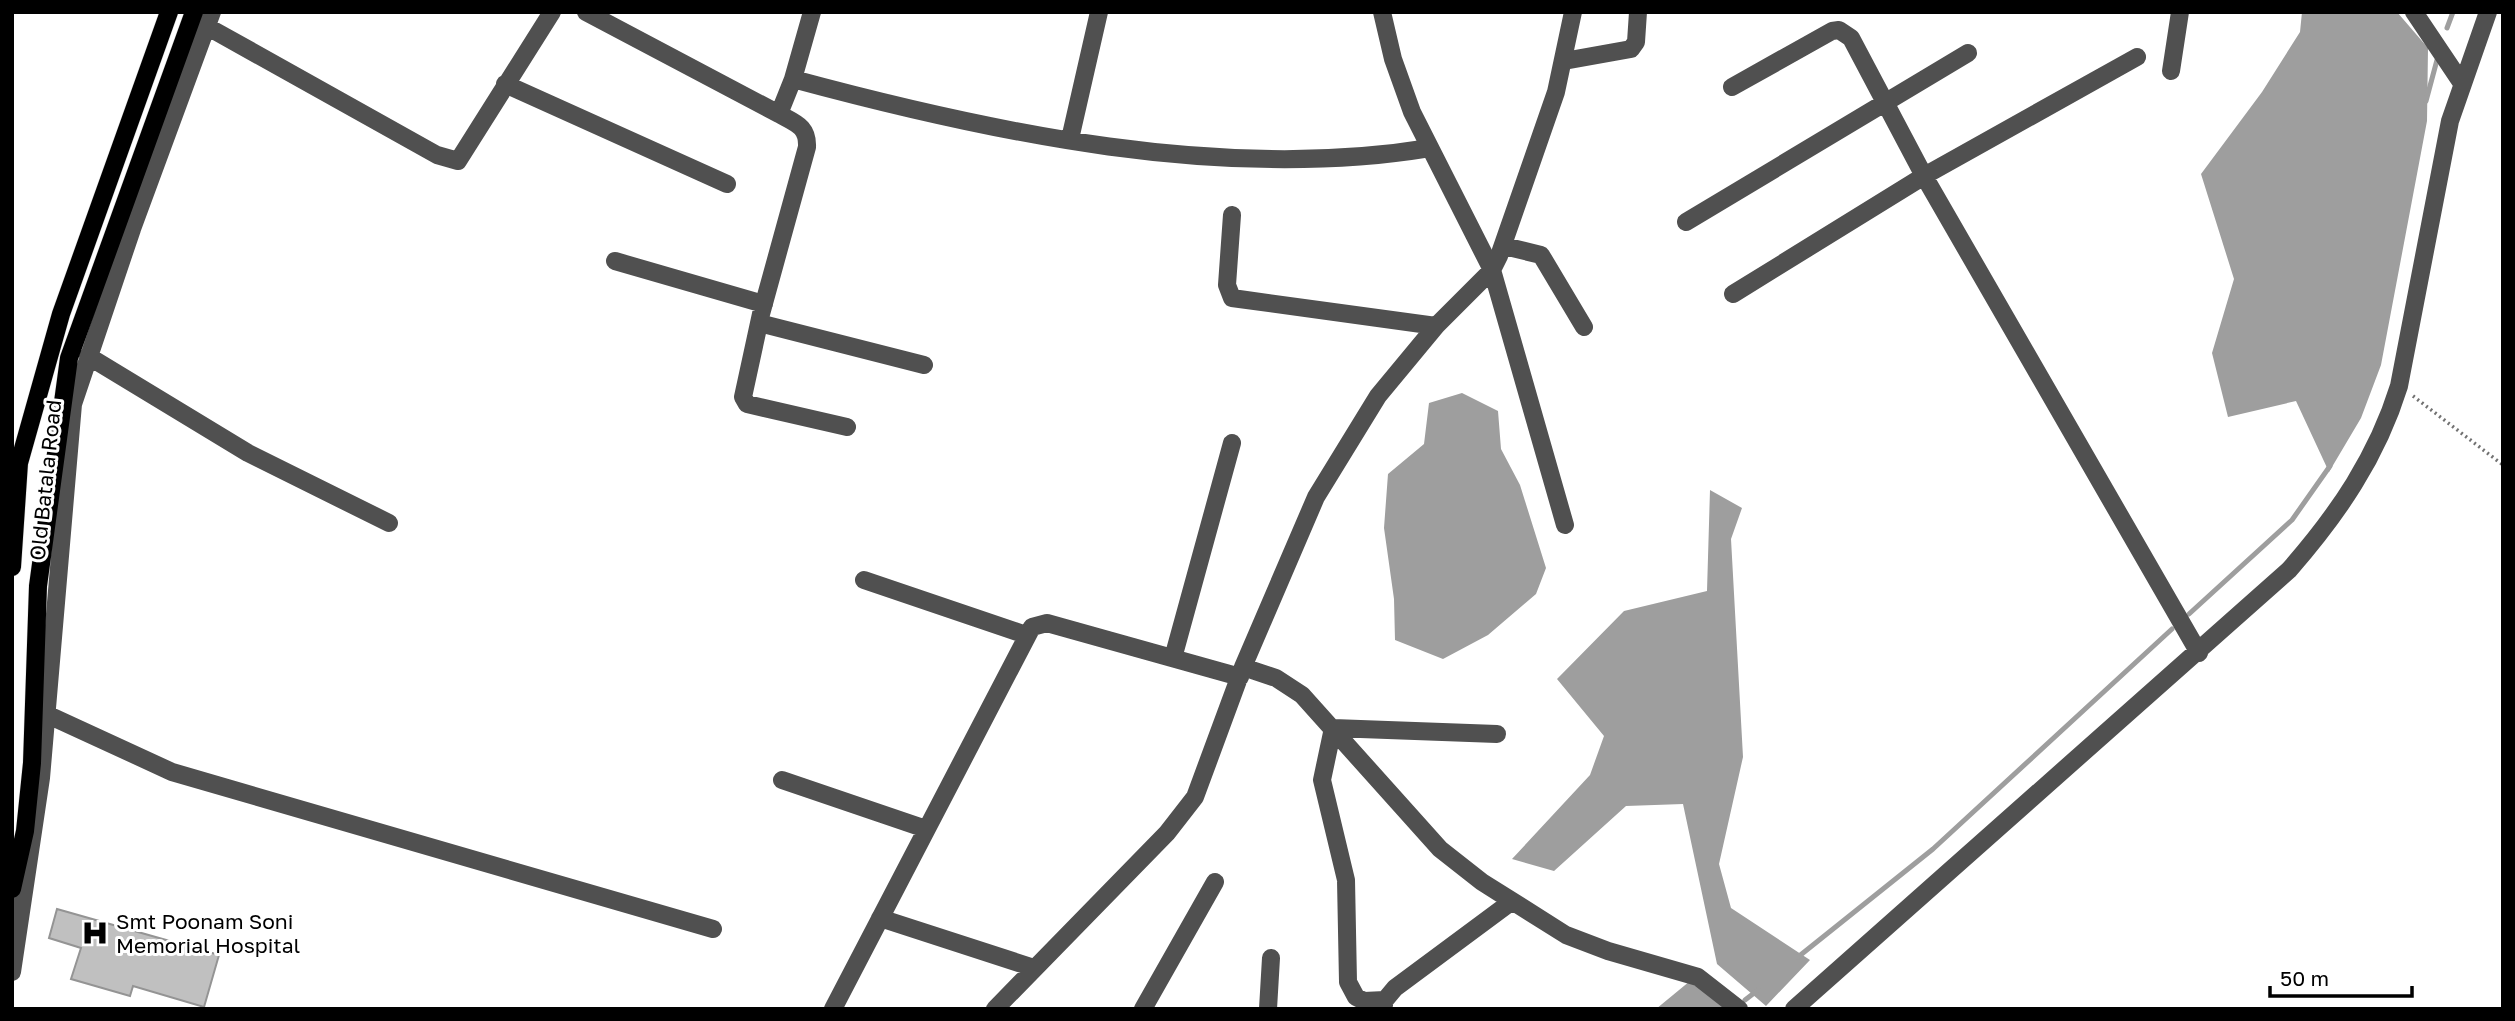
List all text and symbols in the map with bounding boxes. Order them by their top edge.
street label: Old Batala Road [24,398,66,562]
place label: Smt Poonam Soni Memorial Hospital [116,908,300,958]
hospital icon: Smt Poonam Soni Memorial Hospital [80,918,110,948]
scale bar [2270,954,2412,998]
text: 50 m [2280,965,2329,991]

